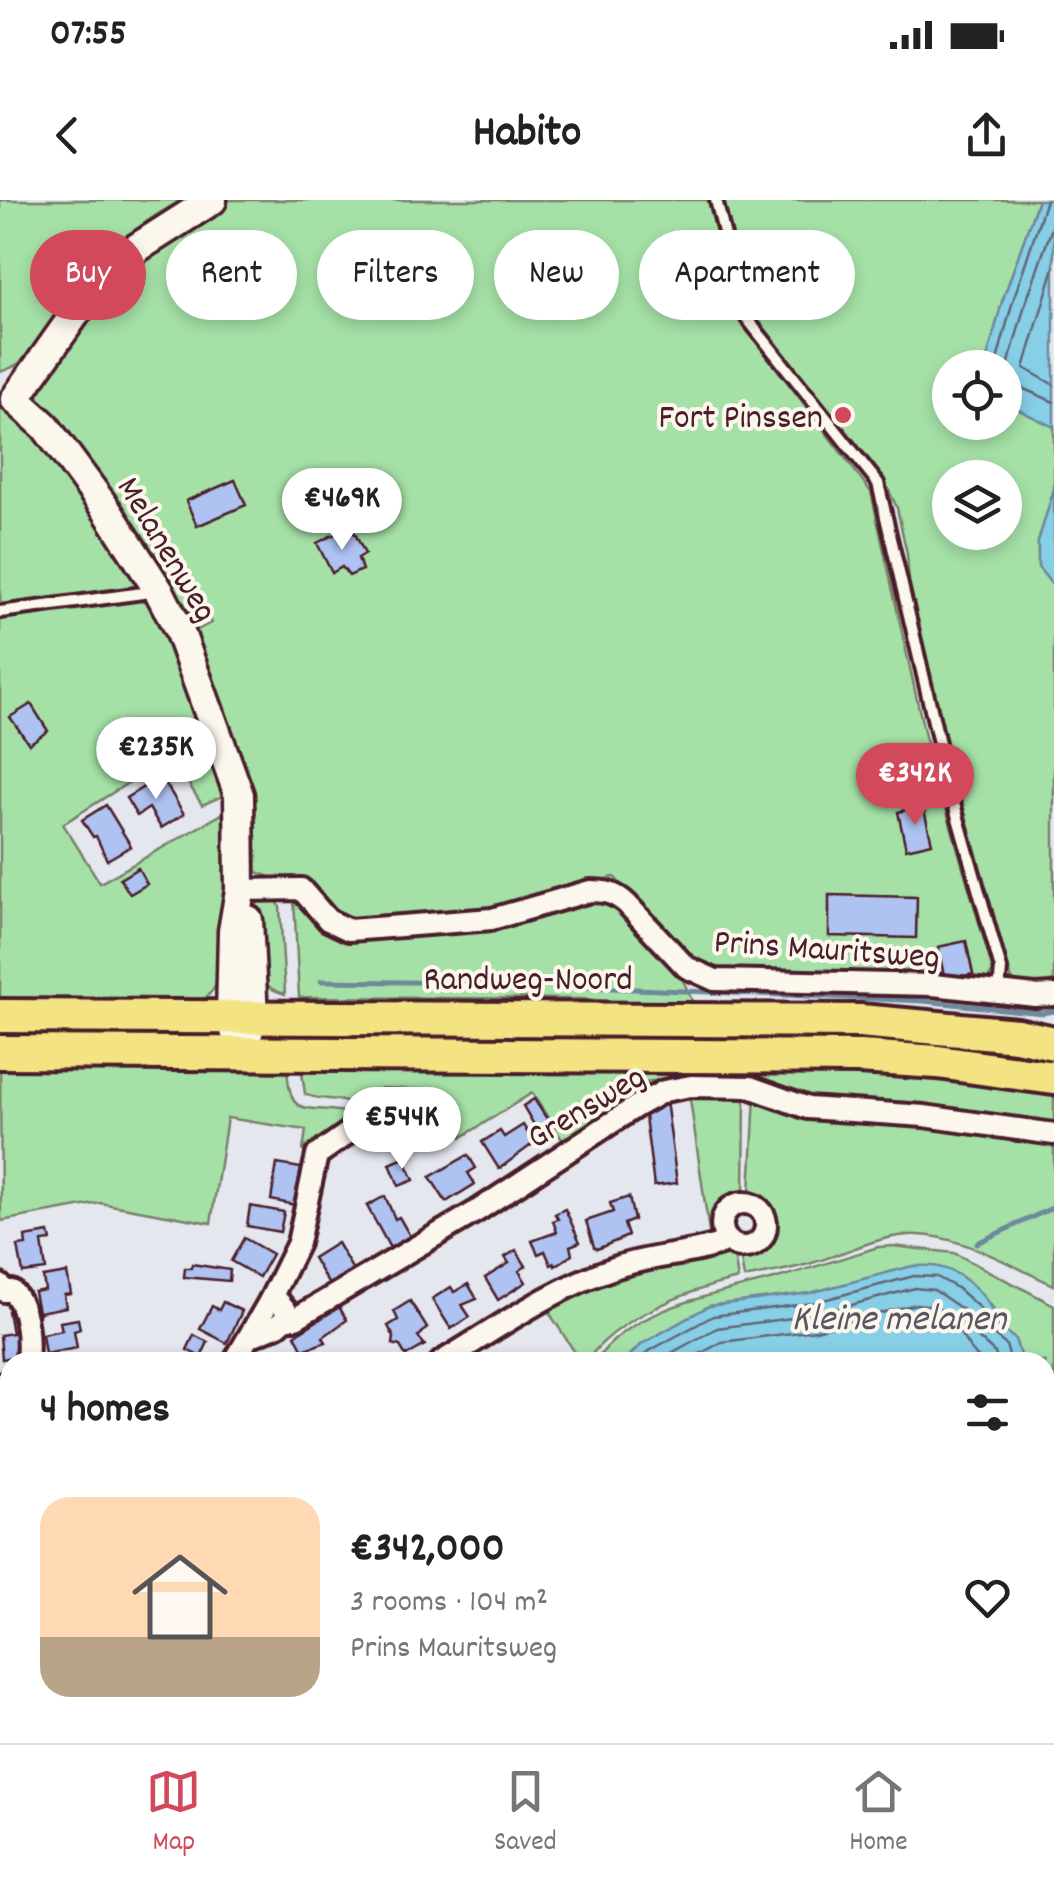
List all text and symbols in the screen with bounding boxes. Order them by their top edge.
text: 07:55 [50,8,127,63]
text: Habito [473,103,581,167]
icon: back [40,108,95,163]
icon: share [959,108,1014,163]
chip: Buy [30,230,146,320]
chip: Rent [166,230,297,320]
chip: Filters [317,230,474,320]
chip: New [494,230,619,320]
chip: Apartment [639,230,855,320]
map controls [932,350,1022,550]
button: locate [932,350,1022,440]
place label: Fort Pinssen [658,395,823,445]
marker: Fort Pinssen [832,404,854,426]
button: layers [932,460,1022,550]
street label: Melanenweg [102,468,228,633]
pin: €469K [272,468,412,553]
text: €469K [304,477,380,523]
pin: €235K [86,717,226,802]
text: €235K [118,726,194,772]
pin: €342K [845,743,985,828]
text: €342K [878,752,952,798]
street label: Prins Mauritsweg [712,919,941,985]
street label: Randweg-Noord [423,957,633,1007]
street label: Grensweg [519,1054,656,1164]
pin: €544K [332,1087,472,1172]
text: €544K [365,1096,439,1142]
water label: Kleine melanen [792,1294,1008,1349]
text: 4 homes [40,1382,170,1442]
icon: filters [960,1385,1015,1440]
text: €342,000 [350,1521,505,1581]
icon: home [120,1537,240,1657]
icon: heart [960,1570,1015,1625]
text: 3 rooms · 104 m² [350,1581,548,1627]
text: Prins Mauritsweg [350,1627,557,1673]
tab: Map [146,1764,201,1864]
tab: Saved [494,1764,557,1864]
tab: Home [849,1764,908,1864]

